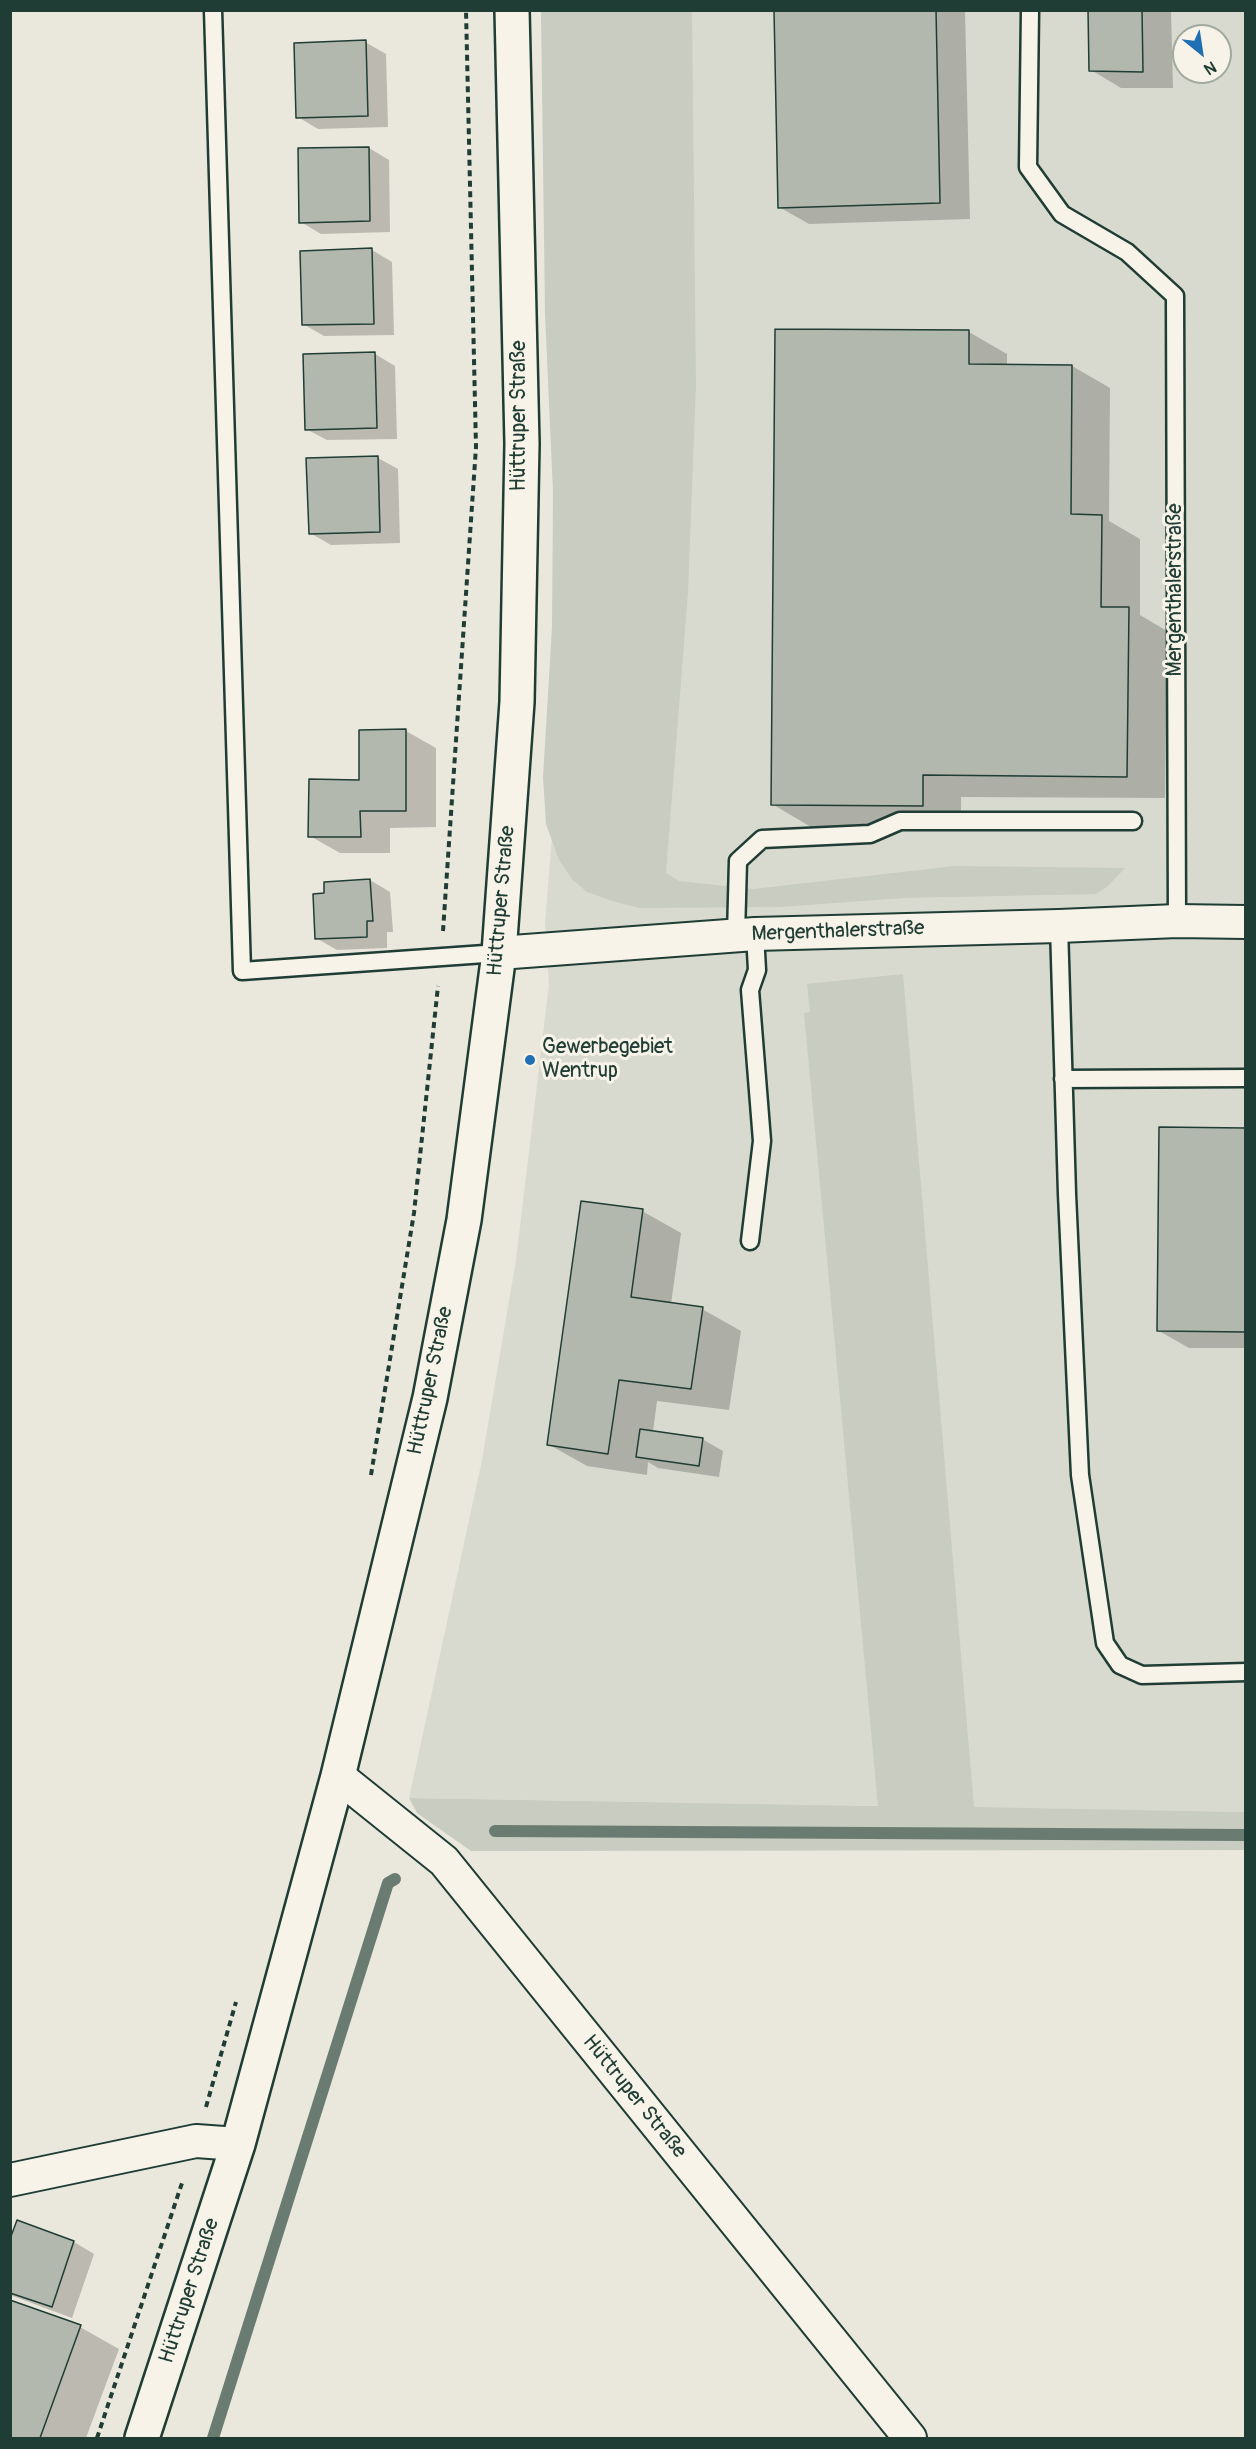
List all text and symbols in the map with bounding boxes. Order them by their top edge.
north arrow [1172,24,1232,84]
text: N [1200,56,1220,79]
street label: Hüttruper Straße [507,340,533,492]
street label: Mergenthalerstraße [1163,504,1189,676]
street label: Hüttruper Straße [483,825,521,977]
street label: Mergenthalerstraße [751,916,925,948]
place label: Gewerbegebiet Wentrup [542,1035,673,1085]
marker: Gewerbegebiet Wentrup [523,1053,537,1067]
street label: Hüttruper Straße [403,1304,459,1458]
street label: Hüttruper Straße [577,2030,691,2164]
street label: Hüttruper Straße [155,2215,225,2367]

